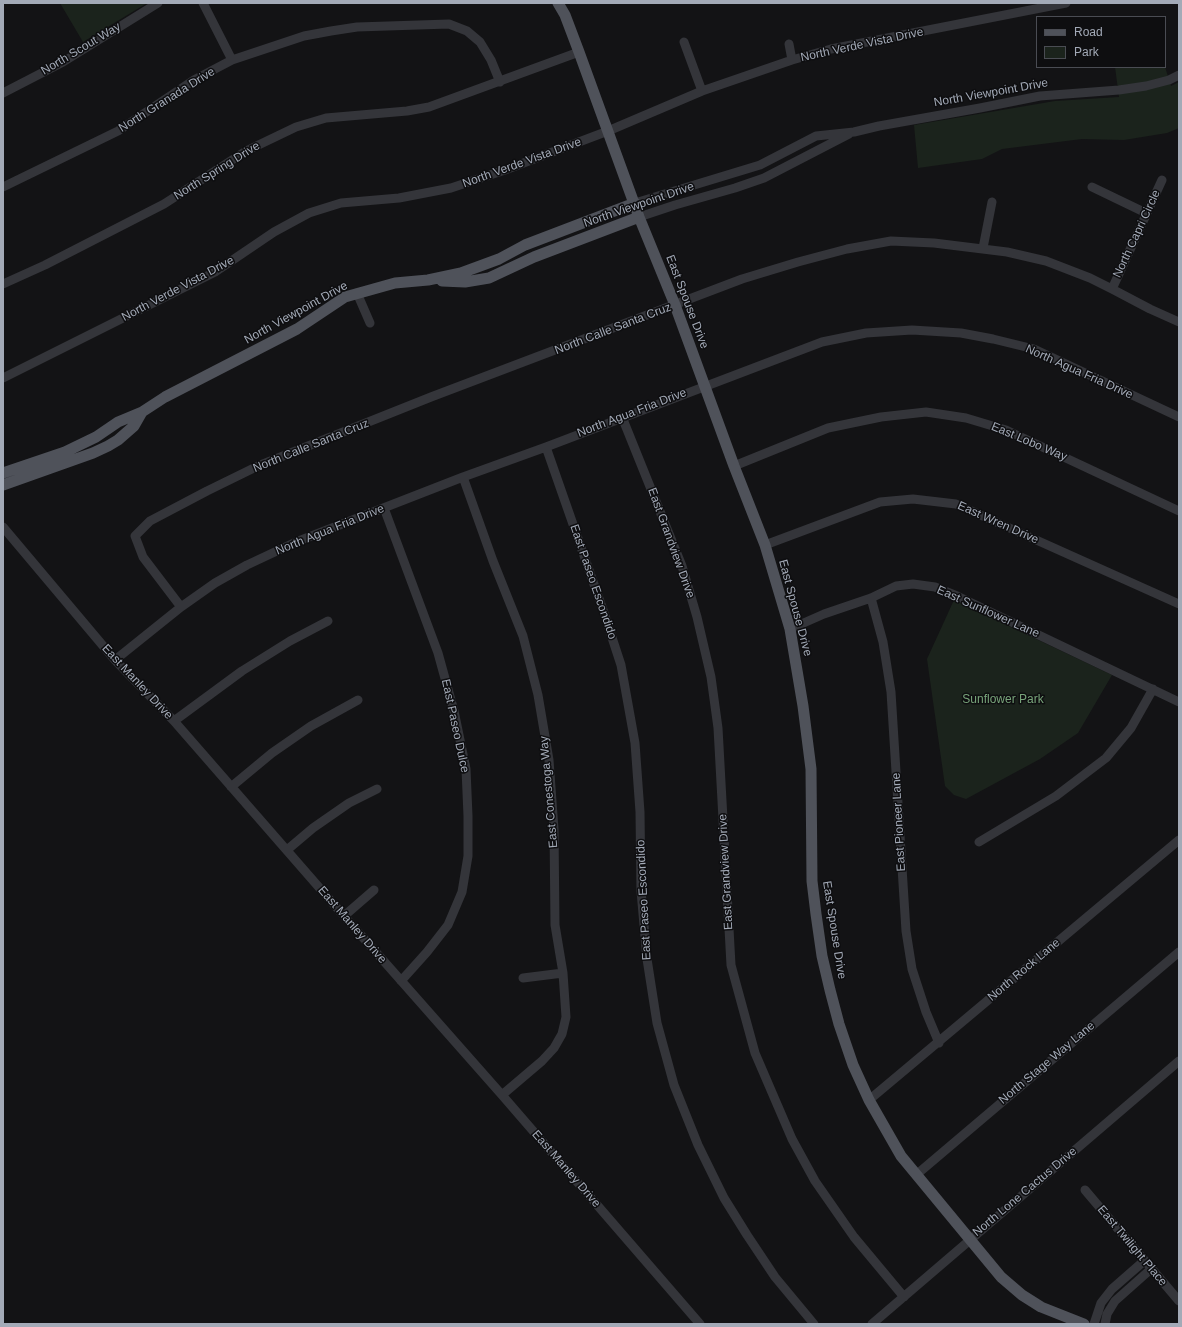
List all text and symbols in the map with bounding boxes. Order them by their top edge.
legend [1036,16,1166,68]
street label: North Scout Way [39,20,123,78]
street label: North Verde Vista Drive [799,25,925,65]
text: Road [1074,25,1103,39]
text: Park [1074,45,1099,59]
street label: North Granada Drive [116,65,218,135]
street label: North Viewpoint Drive [933,76,1049,110]
street label: North Verde Vista Drive [461,135,583,191]
street label: North Spring Drive [171,139,263,203]
street label: North Viewpoint Drive [582,179,696,231]
street label: North Capri Circle [1110,188,1164,280]
street label: North Verde Vista Drive [119,253,237,325]
street label: East Spouse Drive [662,253,712,351]
street label: North Viewpoint Drive [242,279,350,347]
street label: North Calle Santa Cruz [553,300,673,358]
street label: North Agua Fria Drive [1023,342,1135,402]
street label: North Agua Fria Drive [575,385,689,441]
street label: North Calle Santa Cruz [251,416,371,476]
street label: East Lobo Way [989,420,1069,464]
street label: East Grandview Drive [644,486,698,600]
street label: East Wren Drive [955,499,1041,547]
street label: North Agua Fria Drive [274,502,386,558]
street label: East Paseo Escondido [567,523,619,641]
street label: East Spouse Drive [775,558,815,658]
street label: East Sunflower Lane [934,583,1042,641]
street label: East Manley Drive [99,641,175,723]
street label: East Paseo Dulce [438,678,472,774]
park label: Sunflower Park [962,693,1044,707]
street label: East Conestoga Way [537,735,561,849]
street label: East Pioneer Lane [889,772,909,872]
street label: East Grandview Drive [716,814,736,930]
street label: East Paseo Escondido [634,839,654,961]
street label: East Spouse Drive [819,880,849,980]
street label: East Manley Drive [315,884,389,966]
street label: North Rock Lane [985,936,1063,1004]
street label: North Stage Way Lane [996,1019,1098,1107]
street label: East Manley Drive [529,1128,603,1210]
street label: North Lone Cactus Drive [970,1144,1080,1240]
street label: East Twilight Place [1094,1203,1170,1289]

